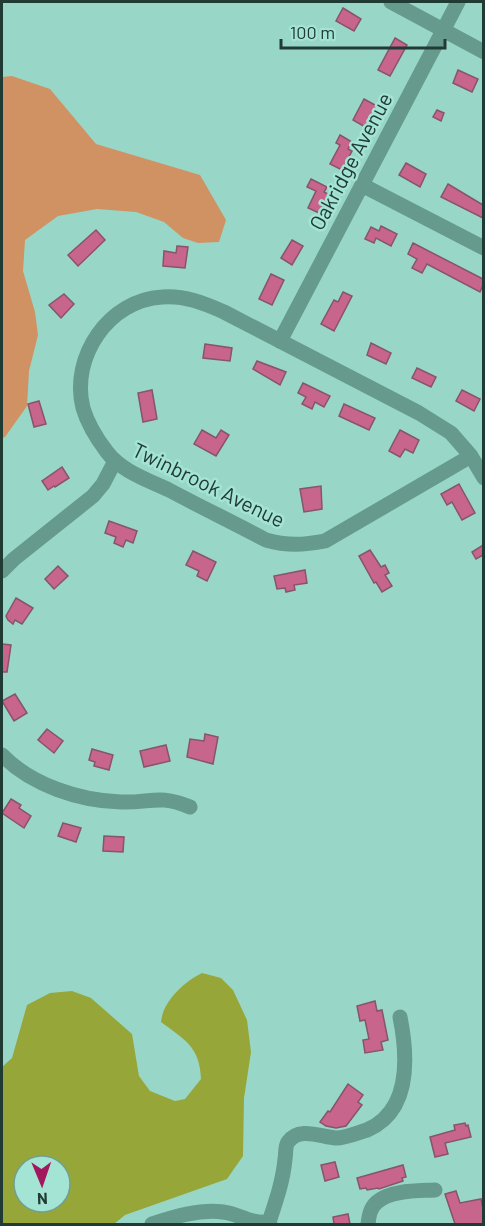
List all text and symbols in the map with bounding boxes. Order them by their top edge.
scale bar [281,12,444,50]
text: 100 m [290,21,335,43]
street label: Oakridge Avenue [303,88,397,234]
street label: Twinbrook Avenue [129,436,289,532]
north arrow [12,1154,72,1214]
text: N [37,1190,48,1209]

